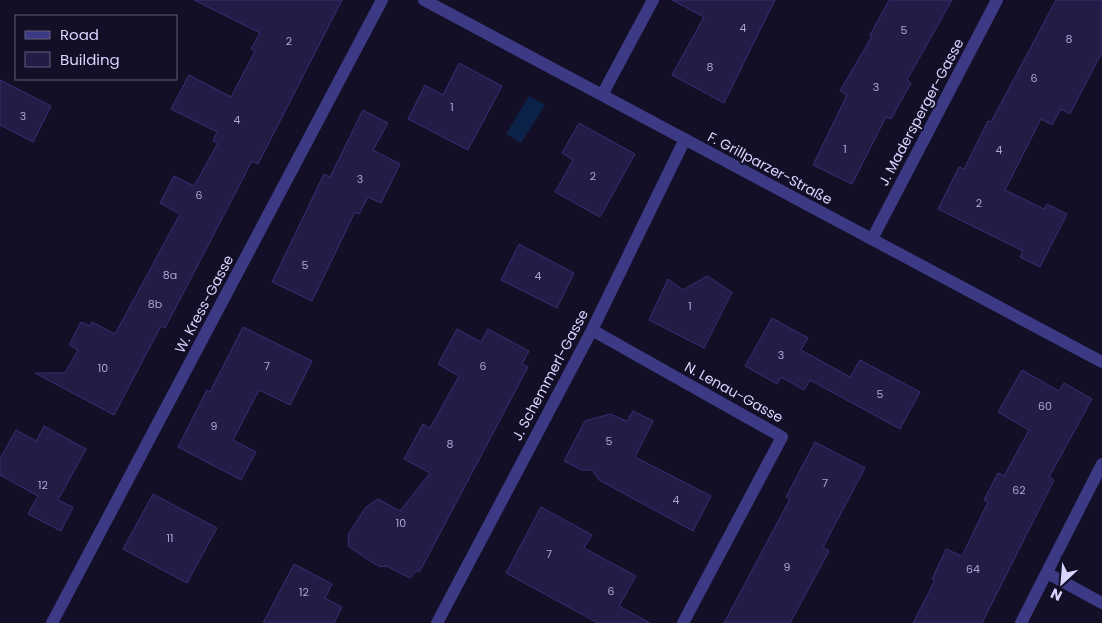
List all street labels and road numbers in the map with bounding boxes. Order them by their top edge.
street label: J. Madersperger-Gasse [874,34,969,189]
street label: F. Grillparzer-Straße [704,127,836,209]
street label: W. Kress-Gasse [170,251,238,357]
street label: J. Schemmerl-Gasse [507,306,593,444]
street label: N. Lenau-Gasse [681,357,787,428]

